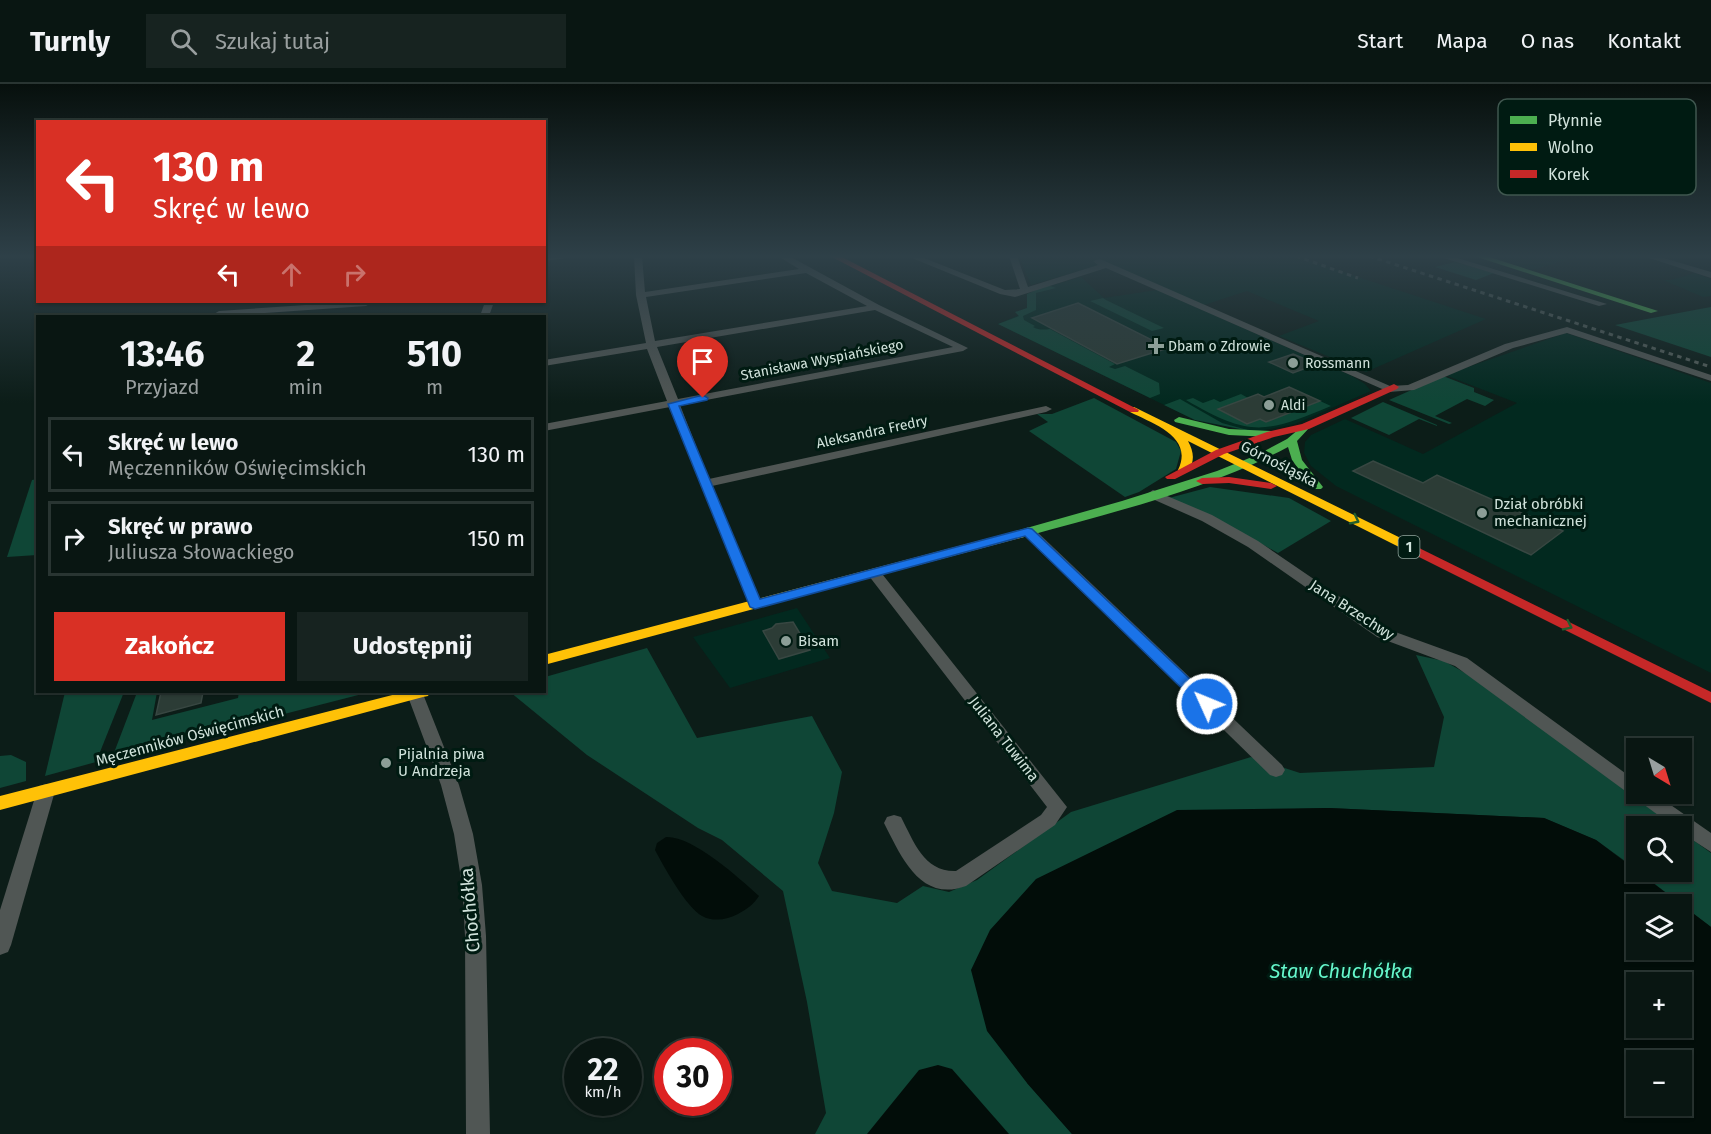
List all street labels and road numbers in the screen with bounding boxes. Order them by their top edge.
street label: Stanisława Wyspiańskiego [739,336,905,384]
street label: Aleksandra Fredry [815,412,929,452]
street label: Górnośląska [1238,437,1320,491]
road number: 1 [1398,536,1420,558]
street label: Jana Brzechwy [1306,576,1398,644]
street label: Juliana Tuwima [965,693,1043,785]
street label: Męczenników Oświęcimskich [94,702,286,770]
street label: Chochółka [455,867,485,953]

